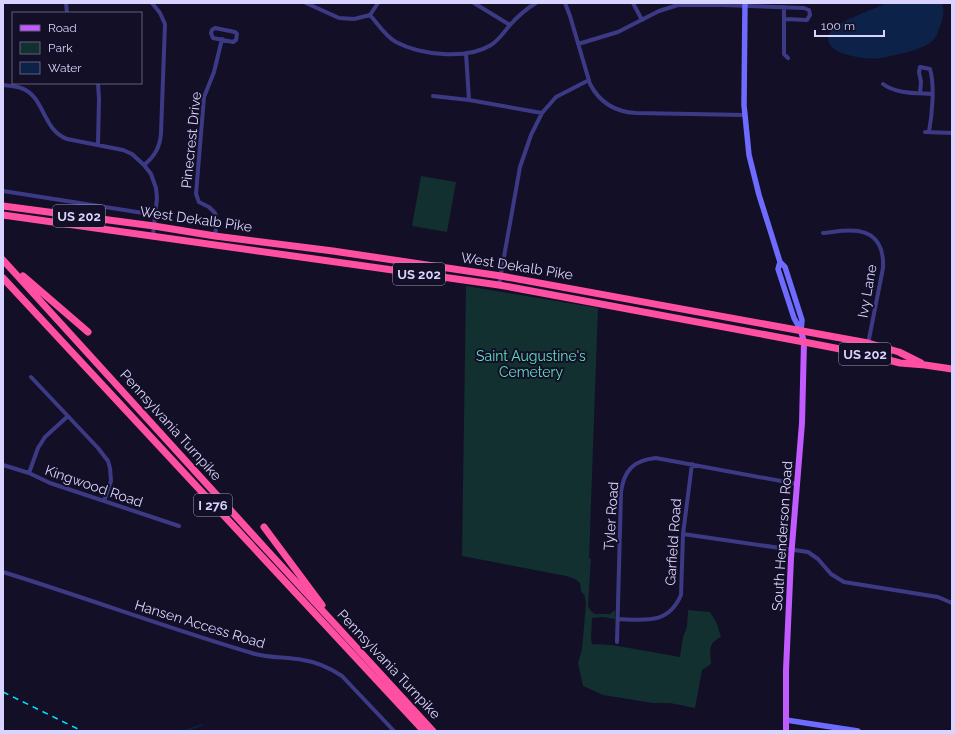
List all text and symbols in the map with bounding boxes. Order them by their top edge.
legend [12,12,142,84]
scale bar [815,12,884,38]
text: 100 m [821,19,855,33]
text: Road [48,21,77,35]
text: Park [48,41,73,55]
text: Water [48,61,82,75]
street label: Pinecrest Drive [178,91,204,189]
street label: West Dekalb Pike [139,203,253,235]
road number: US 202 [53,205,105,227]
street label: West Dekalb Pike [460,249,574,283]
road number: US 202 [393,263,445,285]
street label: Ivy Lane [854,263,880,319]
road number: US 202 [839,343,891,365]
park label: Saint Augustine's Cemetery [476,348,586,380]
street label: Pennsylvania Turnpike [117,366,225,484]
street label: South Henderson Road [769,460,795,612]
street label: Kingwood Road [43,462,145,510]
street label: Tyler Road [601,481,621,551]
road number: I 276 [194,494,232,516]
street label: Garfield Road [662,498,684,586]
street label: Hansen Access Road [133,597,267,651]
street label: Pennsylvania Turnpike [334,606,444,722]

